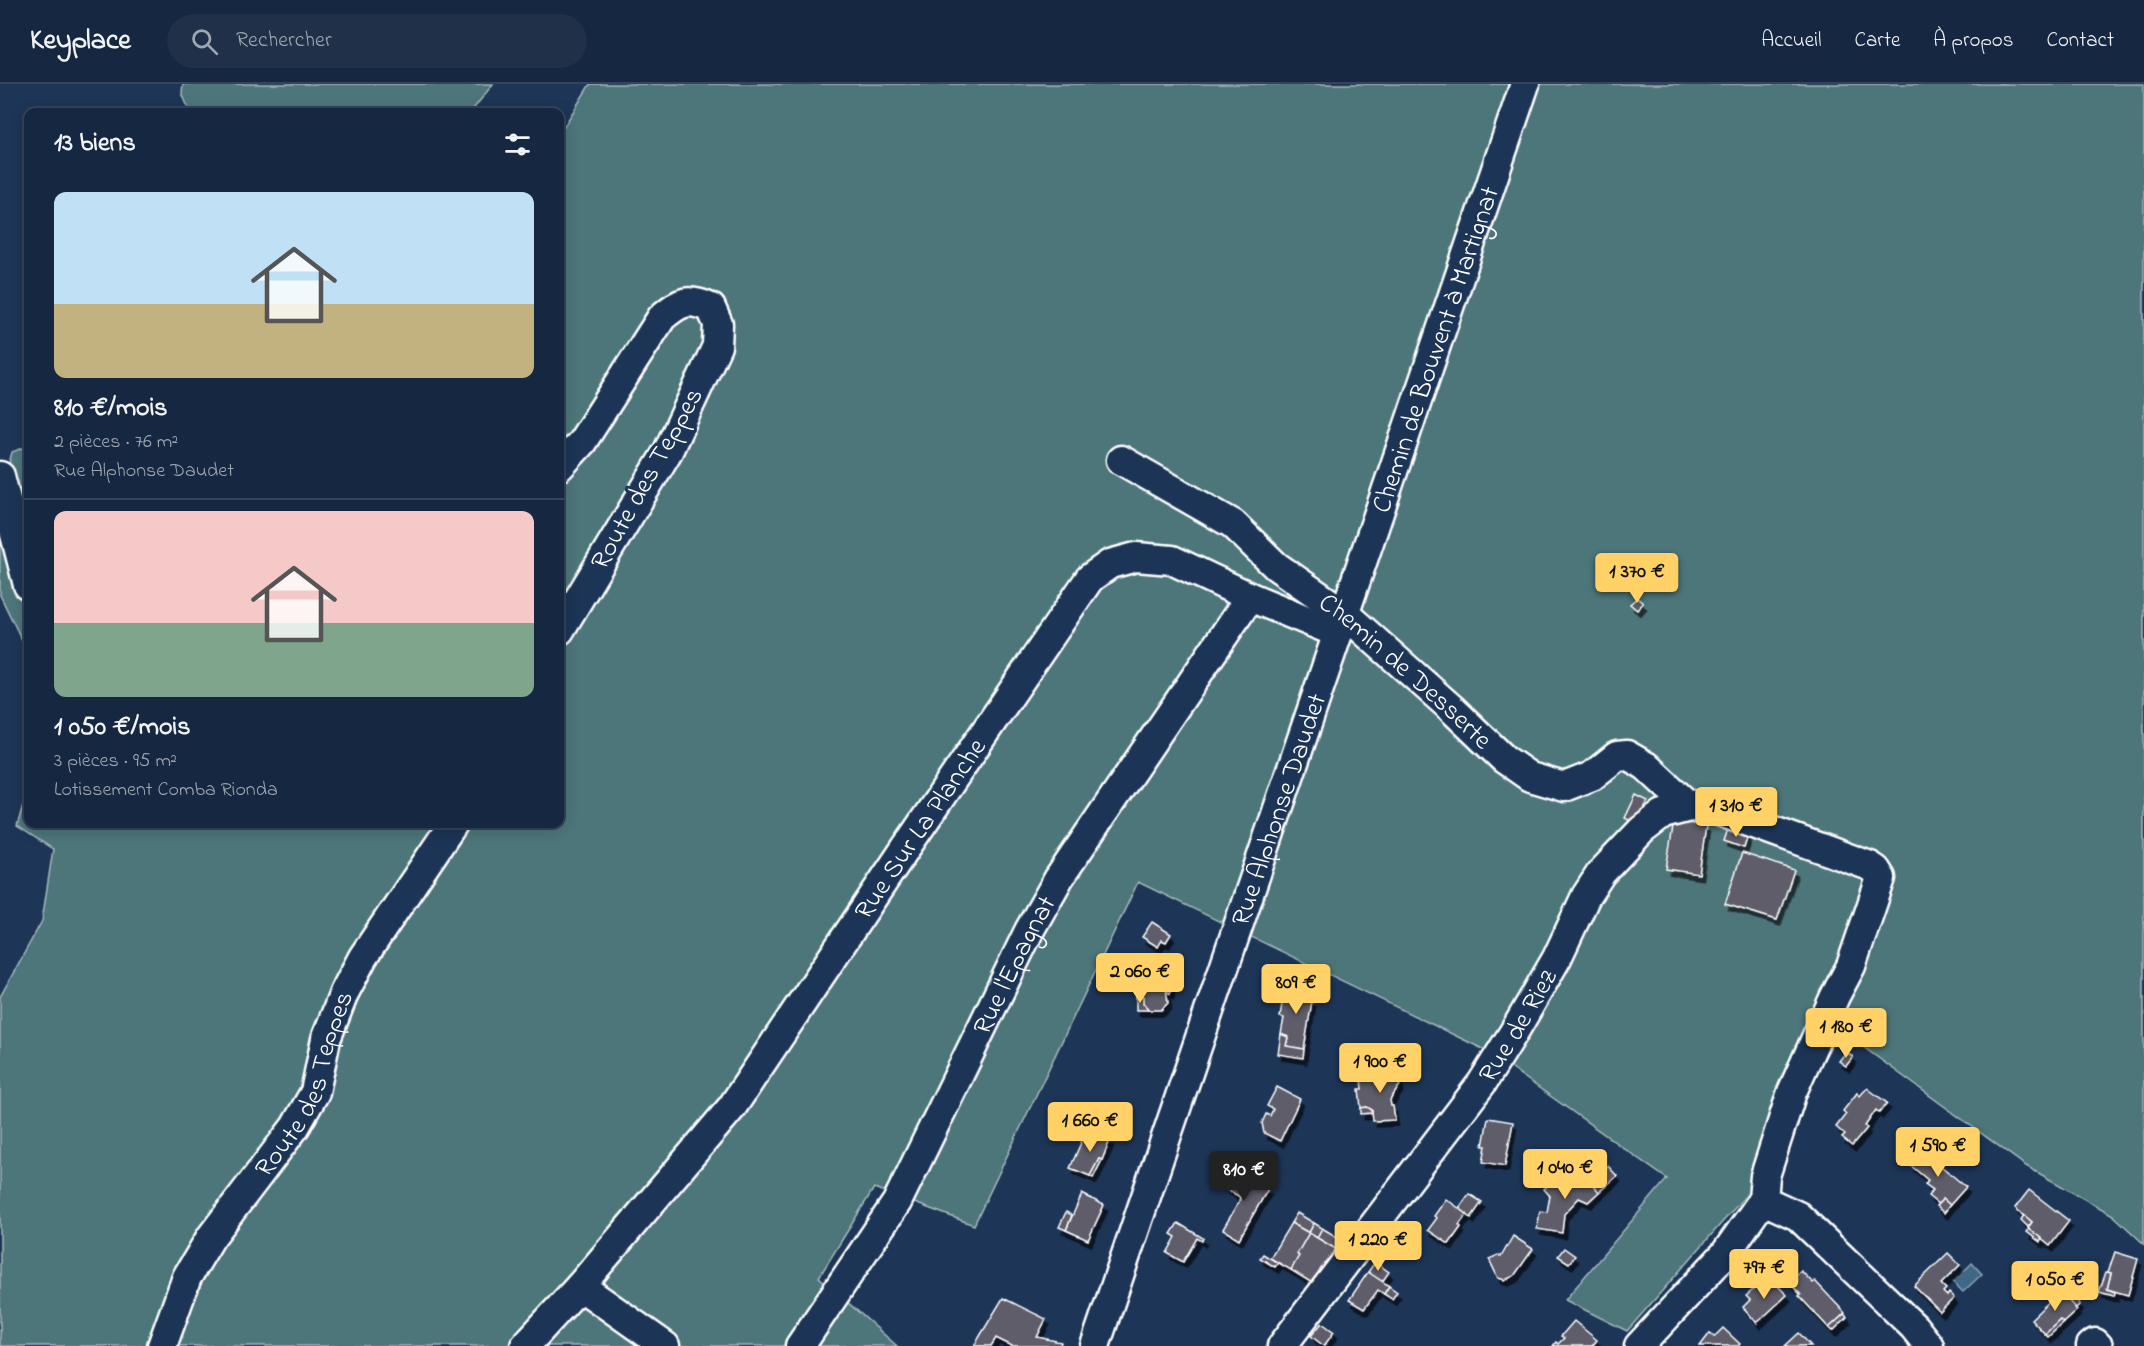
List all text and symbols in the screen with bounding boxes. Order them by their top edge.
search box [167,14,587,68]
text: Keyplace [30,21,131,62]
icon: search [188,25,221,58]
text: Rechercher [236,25,332,57]
text: Accueil [1761,26,1822,56]
text: Carte [1855,26,1900,56]
text: À propos [1933,26,2013,56]
text: Contact [2046,26,2114,56]
text: 13 biens [54,125,136,163]
icon: filters [501,128,534,161]
street label: Chemin de Bouvent à Martignat [1363,182,1511,519]
icon: home [240,231,348,339]
street label: Route des Teppes [582,381,714,577]
text: 810 €/mois [54,390,168,428]
text: 2 pièces · 76 m² [54,428,178,457]
text: Rue Alphonse Daudet [54,457,234,486]
icon: home [240,550,348,658]
pin: 1 370 € [1582,553,1692,604]
text: 1 370 € [1609,558,1665,587]
street label: Chemin de Desserte [1310,584,1501,760]
street label: Rue Alphonse Daudet [1223,689,1338,932]
text: 1 050 €/mois [54,709,190,747]
street label: Rue Sur La Planche [846,730,998,928]
text: 3 pièces · 95 m² [54,747,177,776]
text: Lotissement Comba Rionda [54,776,278,805]
pin: 1 310 € [1681,787,1791,838]
text: 1 310 € [1709,792,1763,821]
street label: Rue l'Epagnat [964,889,1067,1042]
pin: 2 060 € [1085,953,1195,1004]
text: 2 060 € [1110,958,1170,987]
street label: Rue de Riez [1470,962,1569,1091]
pin: 809 € [1254,964,1338,1015]
text: 809 € [1275,969,1317,998]
street label: Route des Teppes [246,986,365,1186]
pin: 1 180 € [1791,1008,1901,1059]
text: 1 180 € [1820,1013,1872,1042]
pin: 1 900 € [1325,1043,1435,1094]
text: 1 900 € [1353,1048,1407,1077]
pin: 1 660 € [1035,1102,1145,1153]
text: 1 660 € [1062,1107,1118,1136]
pin: 1 590 € [1883,1127,1993,1178]
text: 1 590 € [1910,1132,1966,1161]
pin: 1 040 € [1510,1149,1620,1200]
pin: 810 € [1202,1151,1286,1202]
text: 1 040 € [1537,1154,1593,1183]
text: 810 € [1223,1156,1265,1185]
pin: 1 220 € [1323,1221,1433,1272]
text: 1 220 € [1349,1226,1407,1255]
pin: 797 € [1722,1249,1806,1300]
text: 797 € [1743,1254,1785,1283]
pin: 1 050 € [2000,1261,2110,1312]
text: 1 050 € [2025,1266,2085,1295]

